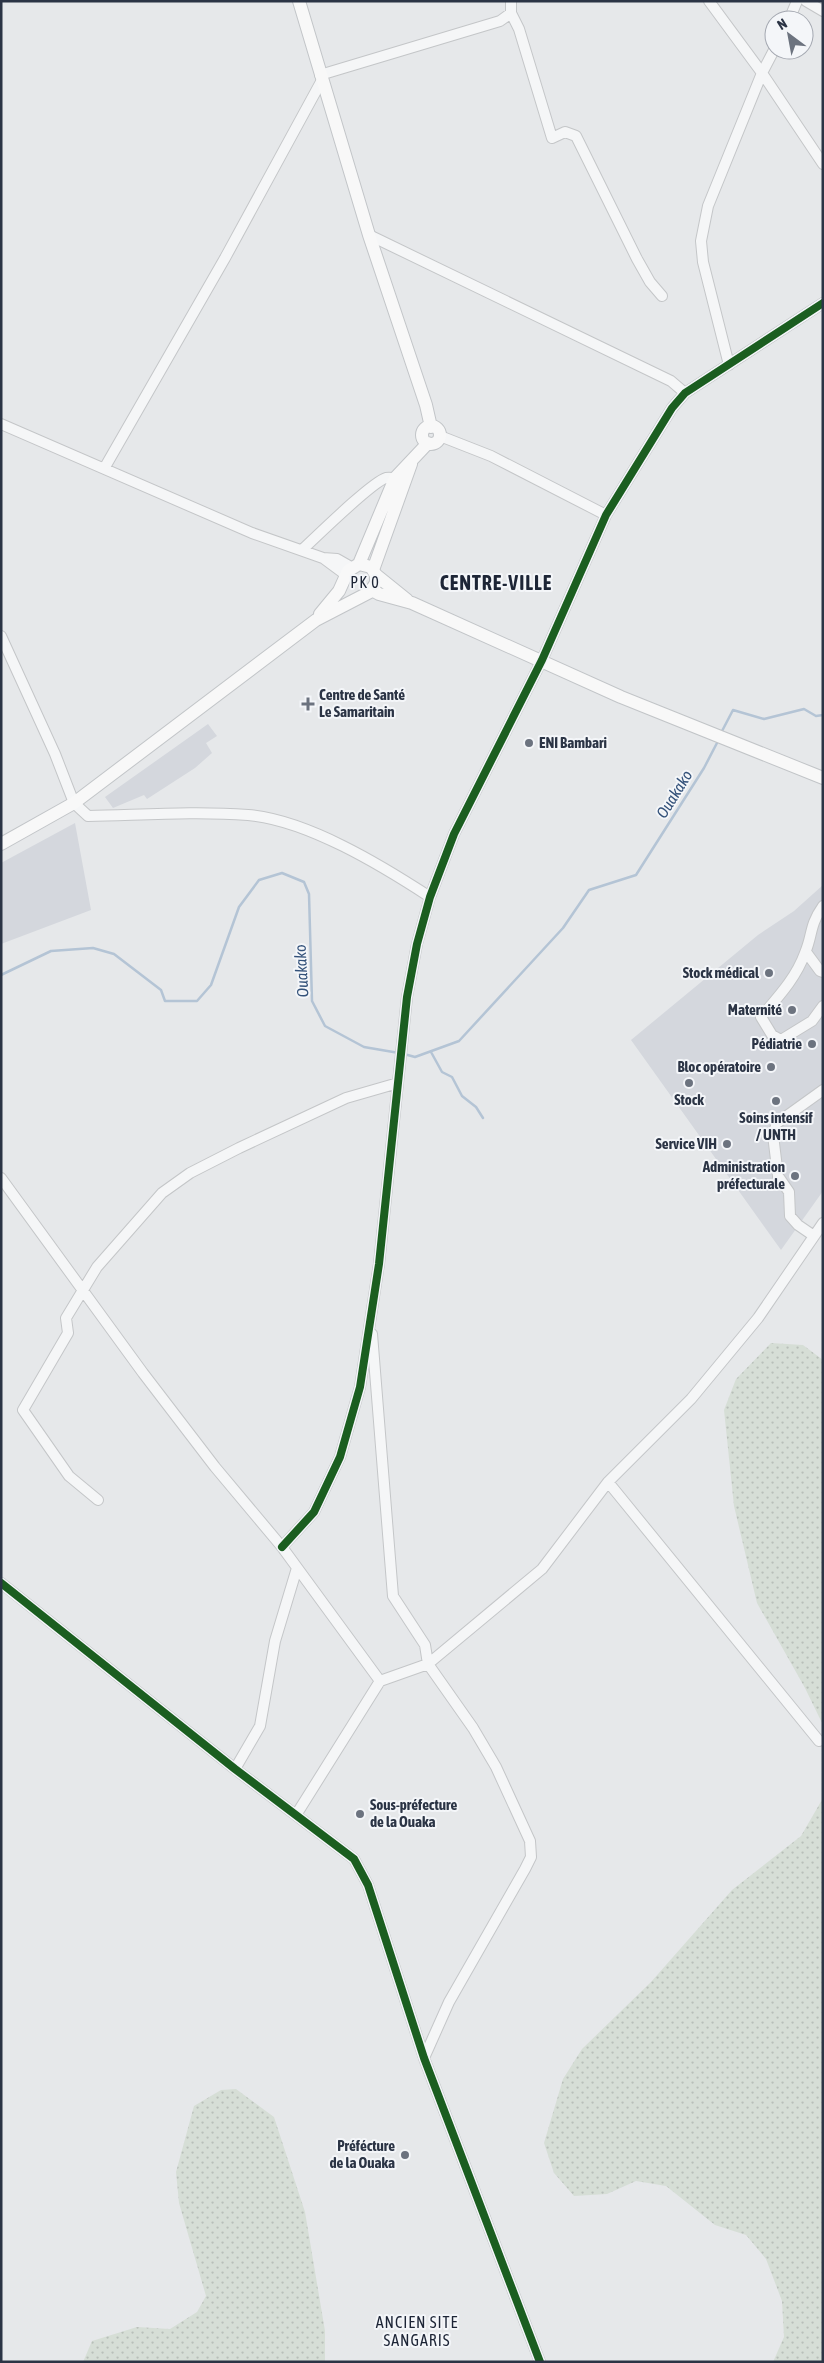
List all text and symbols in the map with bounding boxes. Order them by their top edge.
north arrow [764,10,814,60]
text: N [774,15,790,33]
district label: CENTRE-VILLE [440,571,552,594]
district label: PK 0 [350,573,380,591]
place label: Centre de Santé Le Samaritain [319,686,405,720]
marker: Centre de Santé Le Samaritain [301,697,315,711]
place label: ENI Bambari [539,734,607,751]
marker: ENI Bambari [523,737,535,749]
water label: Ouakako [652,767,696,821]
water label: Ouakako [291,944,311,998]
place label: Stock médical [683,964,760,981]
marker: Stock médical [763,967,775,979]
place label: Maternité [728,1001,782,1018]
marker: Maternité [786,1004,798,1016]
place label: Pédiatrie [752,1035,802,1052]
marker: Pédiatrie [806,1038,818,1050]
place label: Bloc opératoire [677,1058,761,1075]
marker: Bloc opératoire [765,1061,777,1073]
marker: Stock [683,1077,695,1089]
place label: Stock [674,1091,704,1108]
marker: Soins intensif / UNTH [770,1095,782,1107]
place label: Soins intensif / UNTH [739,1109,814,1143]
place label: Service VIH [656,1135,717,1152]
marker: Service VIH [721,1138,733,1150]
place label: Administration préfecturale [702,1158,785,1192]
marker: Administration préfecturale [789,1170,801,1182]
place label: Sous-préfecture de la Ouaka [370,1796,457,1830]
marker: Sous-préfecture de la Ouaka [354,1808,366,1820]
place label: Préfécture de la Ouaka [329,2137,395,2171]
marker: Préfécture de la Ouaka [399,2149,411,2161]
district label: ANCIEN SITE SANGARIS [376,2313,458,2349]

